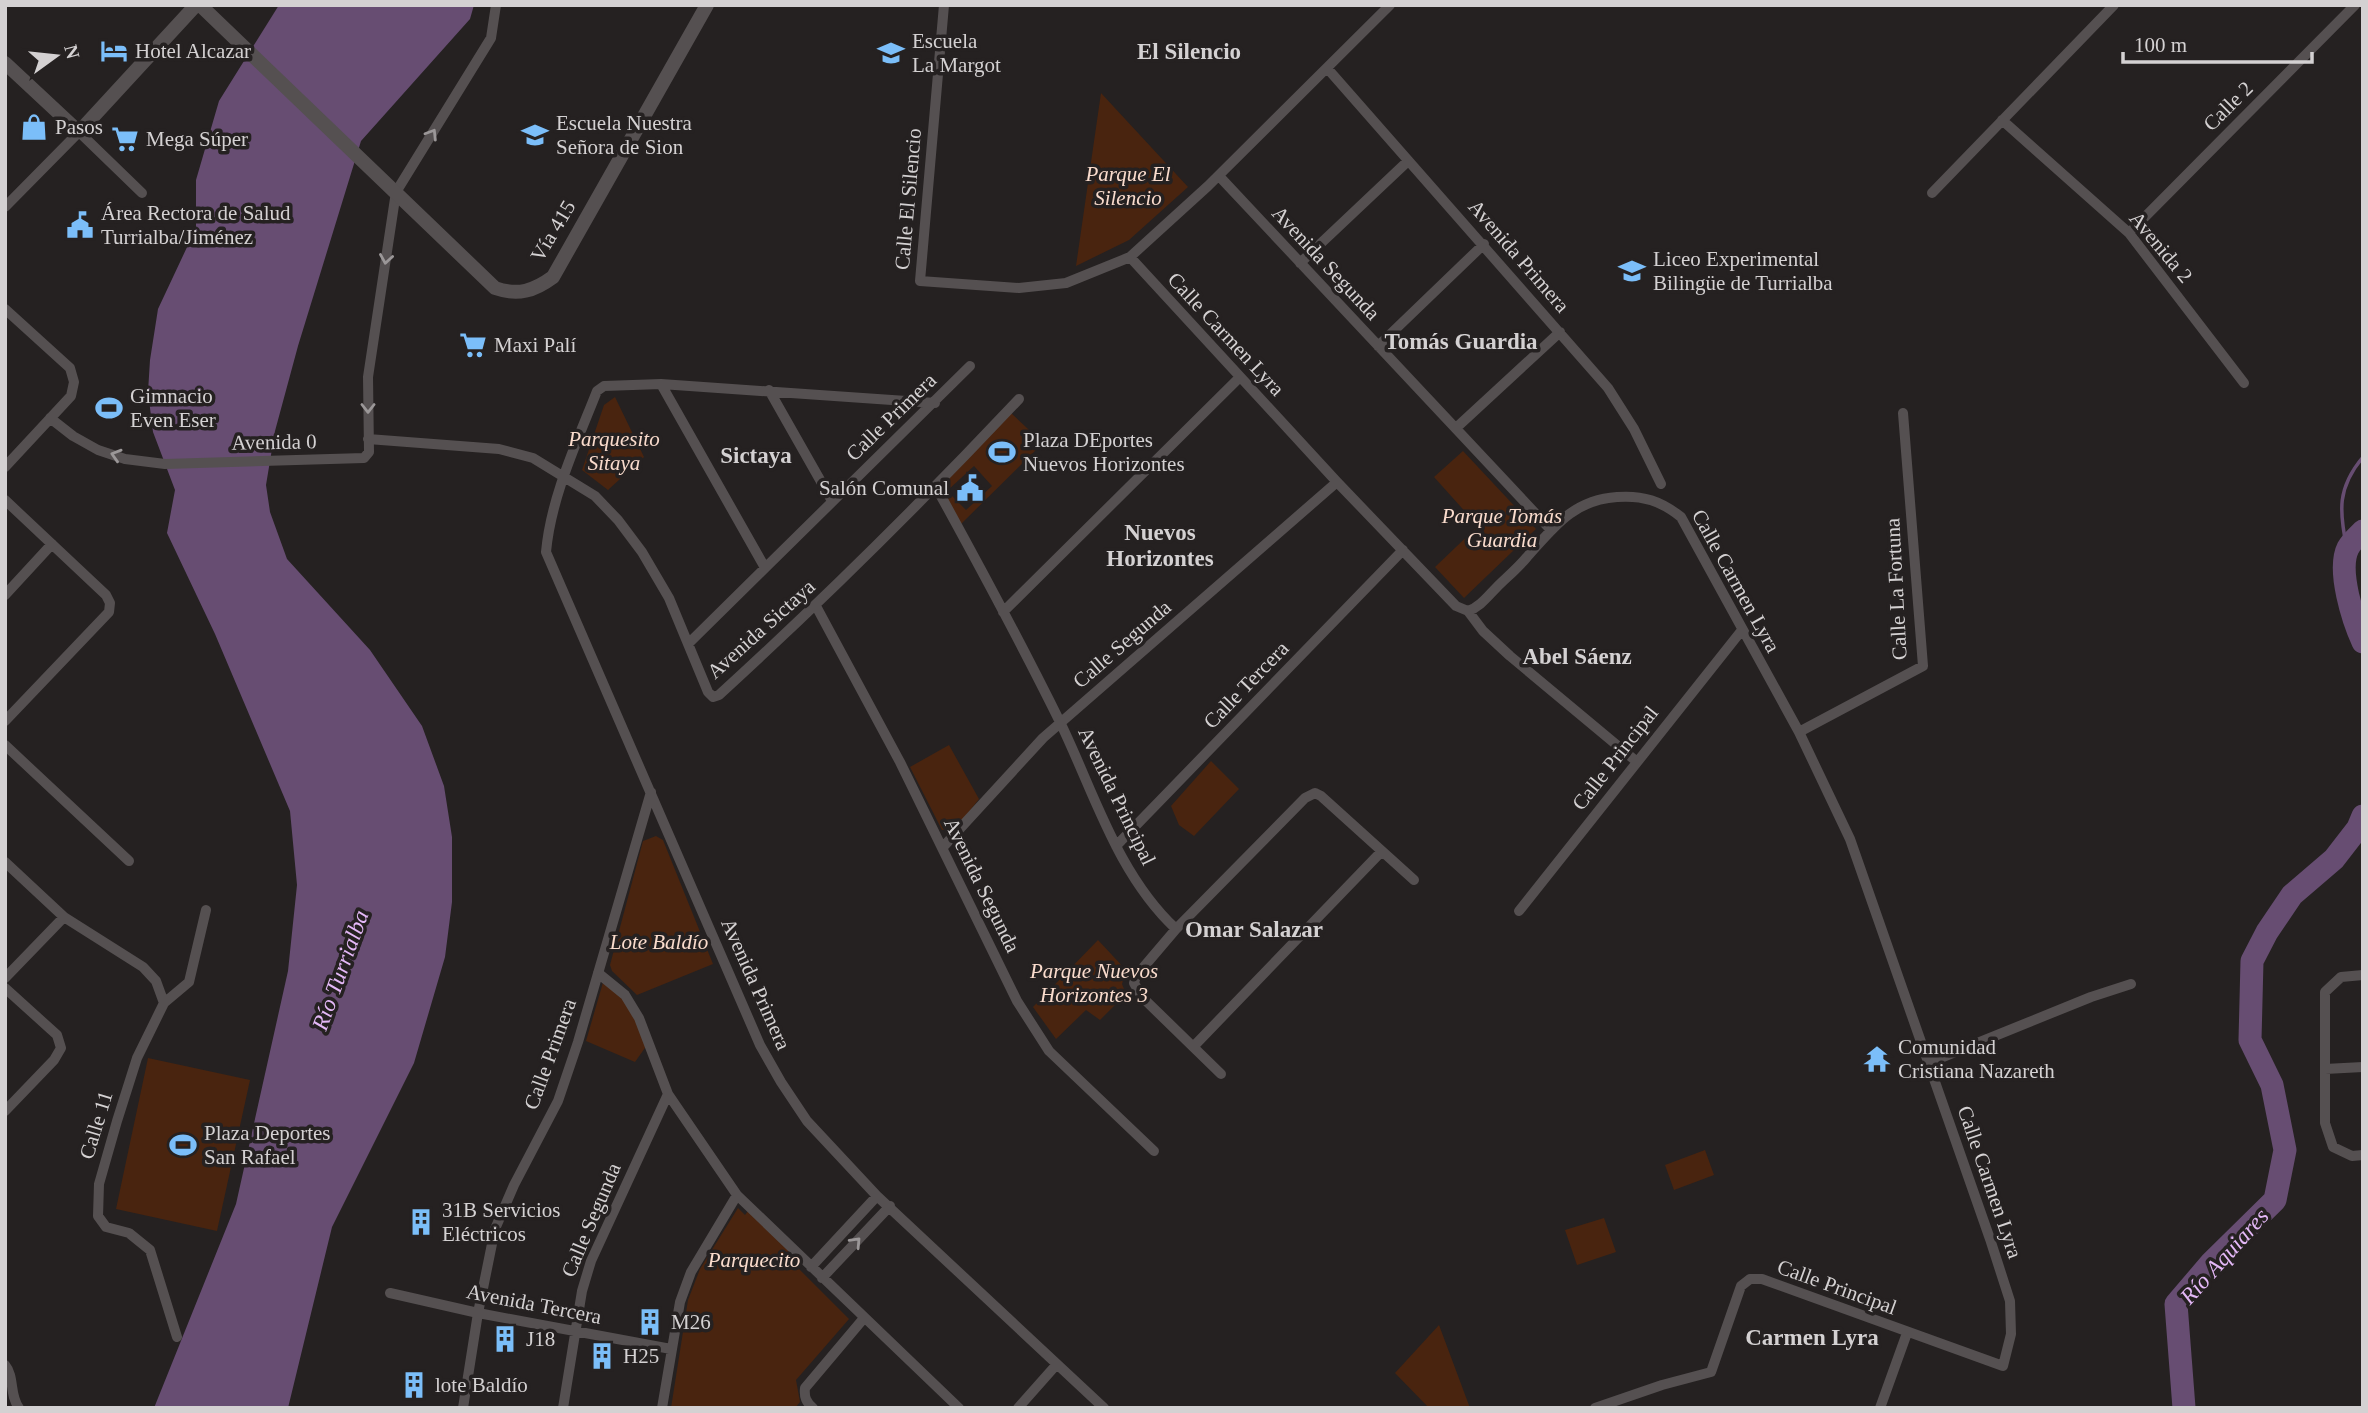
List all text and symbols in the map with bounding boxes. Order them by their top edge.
north arrow [21,21,91,91]
scale bar [2123,21,2312,65]
place label: Escuela La Margot [912,29,1001,77]
text: 100 m [2134,33,2187,57]
hotel icon: Hotel Alcazar [99,36,129,66]
school or university icon: Escuela La Margot [876,38,906,68]
place label: Hotel Alcazar [135,39,251,63]
district label: El Silencio [1137,39,1241,64]
text: N [60,42,84,61]
street label: Calle 2 [2198,76,2258,136]
place label: Escuela Nuestra Señora de Sion [556,111,693,159]
shop icon: Pasos [19,112,49,142]
place label: Pasos [55,115,103,139]
school or university icon: Escuela Nuestra Señora de Sion [520,120,550,150]
supermarket icon: Mega Súper [110,124,140,154]
place label: Mega Súper [146,127,248,151]
street label: Calle El Silencio [890,127,926,271]
one-way arrow [423,128,436,141]
park label: Parque El Silencio [1085,162,1171,210]
street label: Avenida Primera [1464,195,1575,318]
street label: Vía 415 [525,196,581,266]
place label: Área Rectora de Salud Turrialba/Jiménez [101,201,291,249]
street label: Avenida Segunda [1267,201,1385,325]
street label: Avenida 2 [2124,207,2198,287]
public building icon: Área Rectora de Salud Turrialba/Jiménez [65,210,95,240]
place label: Liceo Experimental Bilingüe de Turrialba [1653,247,1833,295]
one-way arrow [379,253,394,265]
school or university icon: Liceo Experimental Bilingüe de Turrialba [1617,256,1647,286]
street label: Calle Carmen Lyra [1163,267,1290,401]
district label: Tomás Guardia [1384,329,1538,354]
supermarket icon: Maxi Palí [458,330,488,360]
place label: Maxi Palí [494,333,576,357]
street label: Calle Primera [841,368,942,466]
place label: Gimnacio Even Eser [130,384,216,432]
sports icon: Gimnacio Even Eser [94,393,124,423]
one-way arrow [360,404,376,414]
park label: Parquesito Sitaya [567,427,660,475]
place label: Plaza DEportes Nuevos Horizontes [1023,428,1185,476]
street label: Avenida 0 [231,429,317,455]
sports icon: Plaza DEportes Nuevos Horizontes [987,437,1017,467]
district label: Sictaya [720,443,792,468]
one-way arrow [110,449,122,464]
public building icon: Salón Comunal [955,473,985,503]
place label: Salón Comunal [819,476,949,500]
park label: Parque Tomás Guardia [1441,504,1562,552]
street label: Calle Carmen Lyra [1687,505,1786,657]
street label: Calle La Fortuna [1880,517,1912,661]
district label: Nuevos Horizontes [1106,520,1214,571]
street label: Avenida Sictaya [702,574,820,684]
street label: Calle Segunda [1068,595,1176,693]
street label: Calle Tercera [1199,636,1294,734]
district label: Abel Sáenz [1522,644,1632,669]
street label: Calle Principal [1567,701,1663,815]
street label: Avenida Principal [1073,723,1161,869]
street label: Avenida Segunda [939,814,1025,957]
water label: Río Turrialba [307,907,374,1035]
street label: Avenida Primera [716,915,796,1054]
district label: Omar Salazar [1185,917,1323,942]
park label: Lote Baldío [609,930,708,954]
park label: Parque Nuevos Horizontes 3 [1029,959,1158,1007]
street label: Calle Primera [519,995,581,1113]
place label: Comunidad Cristiana Nazareth [1898,1035,2055,1083]
temple icon: Comunidad Cristiana Nazareth [1862,1044,1892,1074]
street label: Calle 11 [74,1088,118,1162]
street label: Calle Carmen Lyra [1953,1103,2028,1262]
place label: Plaza Deportes San Rafael [204,1121,331,1169]
sports icon: Plaza Deportes San Rafael [168,1130,198,1160]
street label: Calle Segunda [556,1159,626,1281]
place label: 31B Servicios Eléctricos [442,1198,560,1246]
water label: Río Aquiares [2174,1204,2274,1310]
building icon: 31B Servicios Eléctricos [406,1207,436,1237]
one-way arrow [848,1237,861,1250]
park label: Parquecito [707,1248,800,1272]
street label: Calle Principal [1774,1254,1900,1320]
street label: Avenida Tercera [464,1279,604,1329]
building icon: M26 [635,1307,665,1337]
place label: M26 [671,1310,711,1334]
building icon: J18 [490,1324,520,1354]
district label: Carmen Lyra [1745,1325,1879,1350]
place label: J18 [526,1327,555,1351]
building icon: H25 [587,1341,617,1371]
place label: H25 [623,1344,659,1368]
building icon: lote Baldío [399,1370,429,1400]
place label: lote Baldío [435,1373,528,1397]

